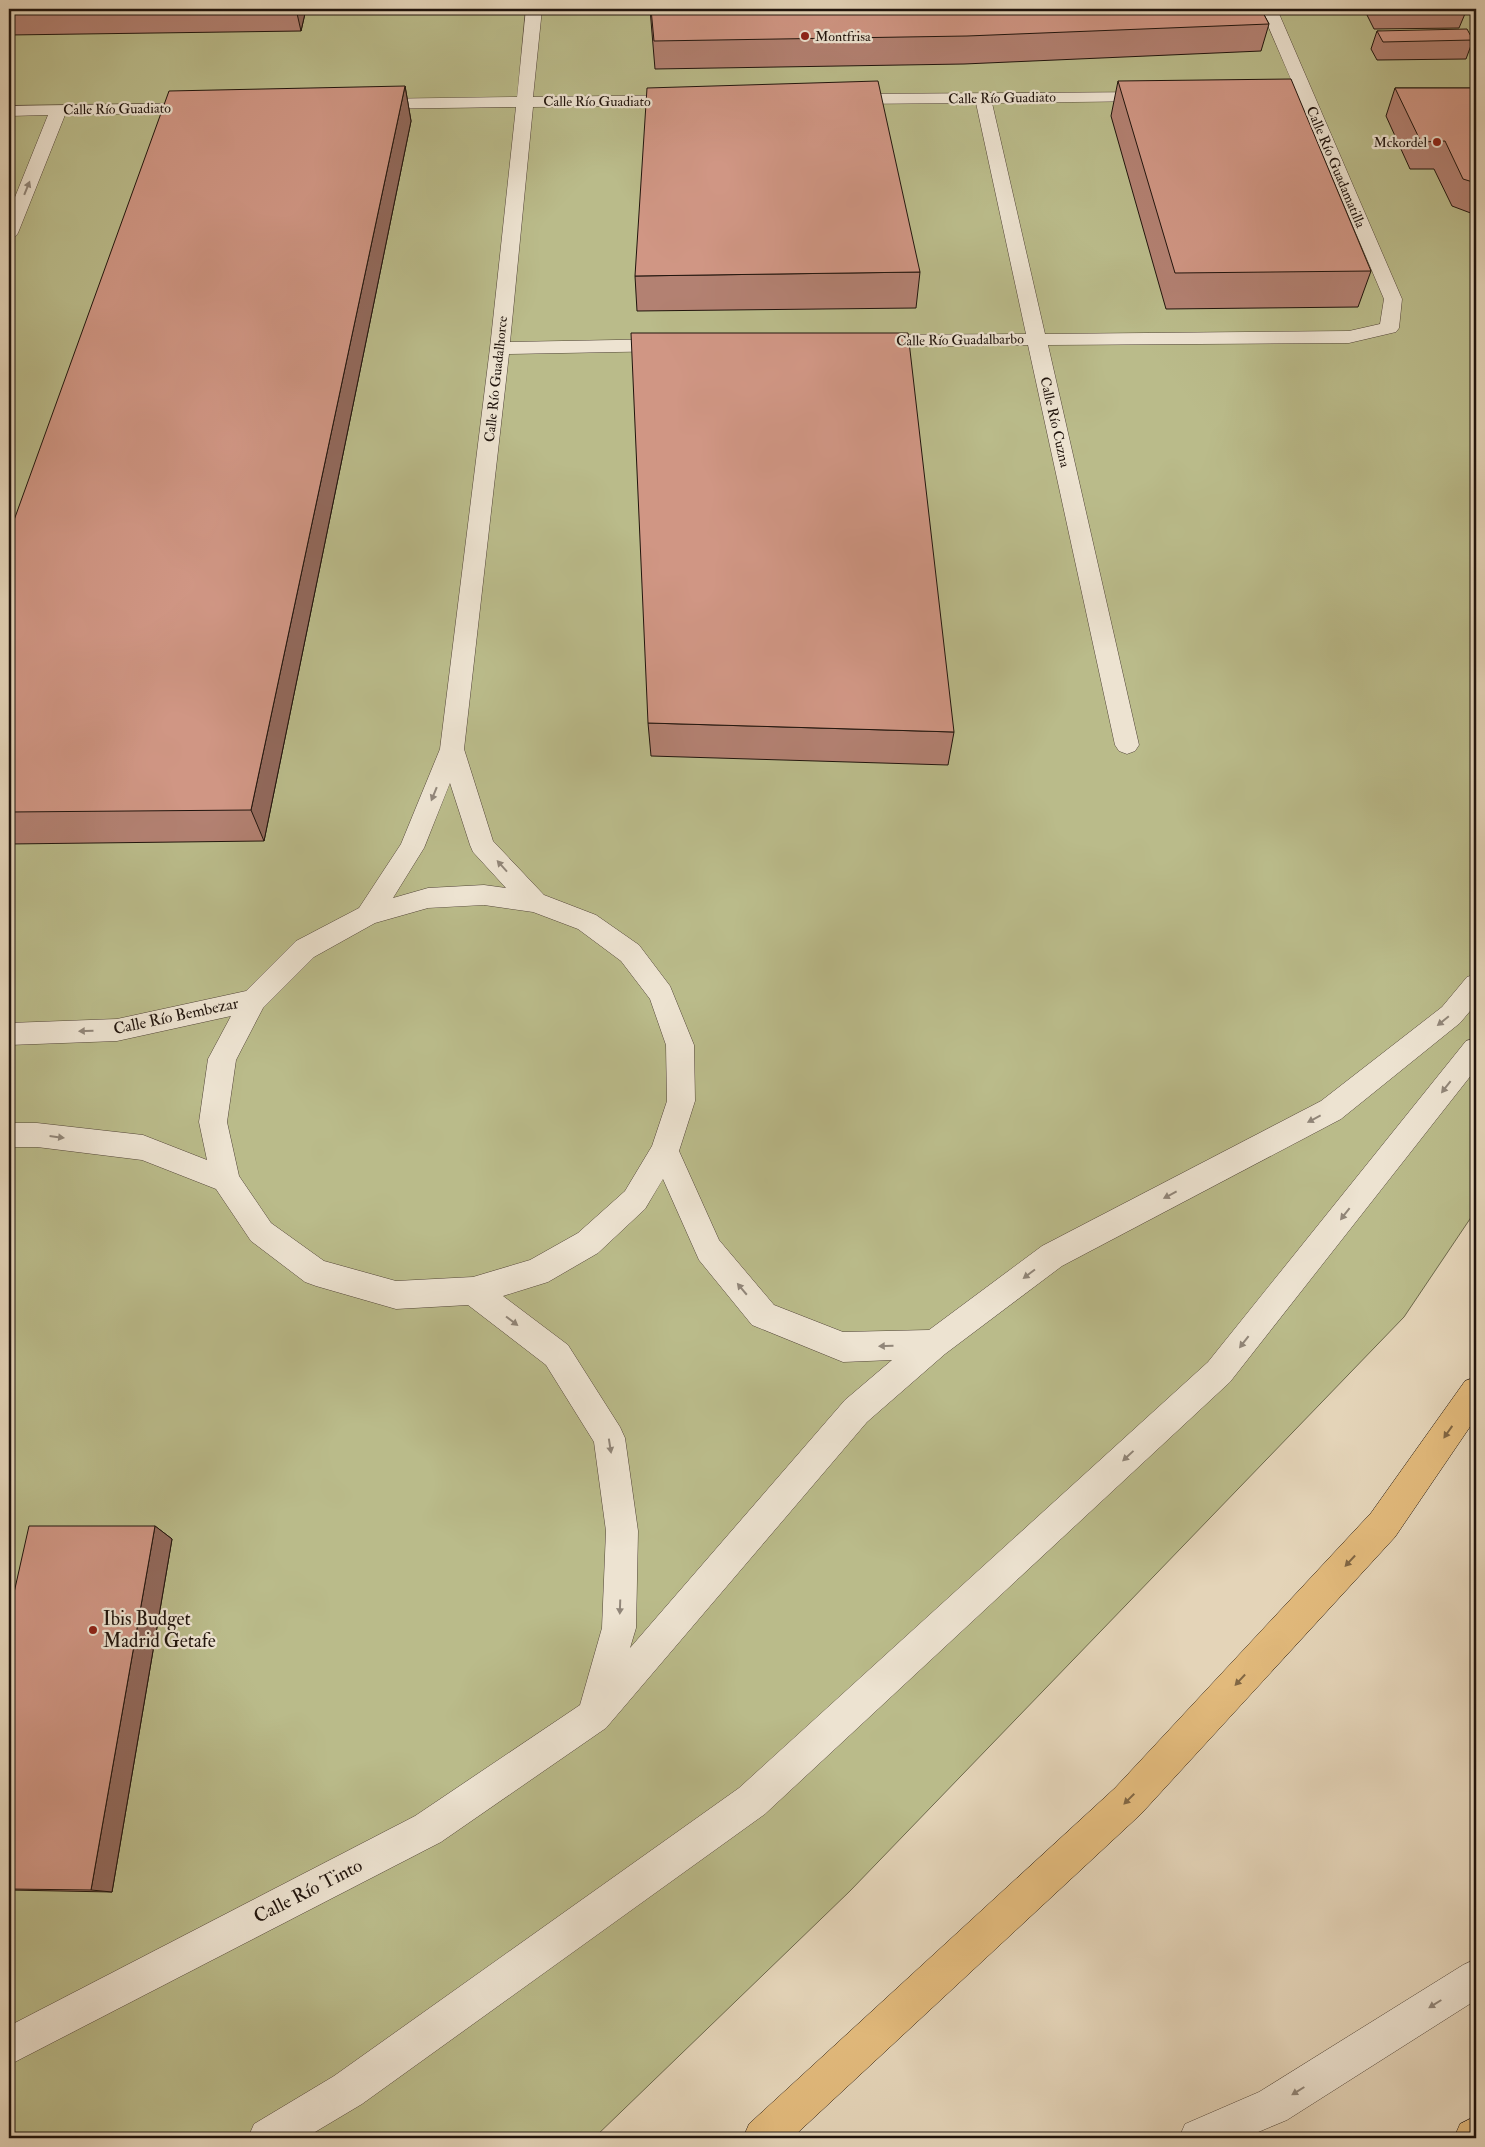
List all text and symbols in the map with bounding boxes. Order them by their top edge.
place label: Montfrisa [815,28,871,45]
marker: Montfrisa [799,30,811,42]
street label: Calle Río Guadiato [948,89,1056,107]
street label: Calle Río Guadiato [543,93,651,110]
street label: Calle Río Guadiato [63,100,171,118]
street label: Calle Río Guadamatilla [1303,104,1369,231]
place label: Mckordel [1373,134,1427,151]
marker: Mckordel [1431,136,1443,148]
one-way arrow [24,181,32,195]
street label: Calle Río Guadalhorce [481,315,511,443]
street label: Calle Río Guadalbarbo [896,330,1024,350]
street label: Calle Río Cuzna [1036,375,1074,469]
one-way arrow [430,787,438,802]
one-way arrow [496,861,508,873]
street label: Calle Río Bembezar [112,993,240,1039]
one-way arrow [1437,1016,1450,1027]
one-way arrow [78,1028,94,1036]
one-way arrow [1440,1080,1451,1093]
one-way arrow [1307,1115,1321,1123]
one-way arrow [50,1133,66,1141]
one-way arrow [1163,1191,1177,1199]
one-way arrow [1339,1207,1350,1220]
one-way arrow [1022,1268,1035,1278]
one-way arrow [736,1283,747,1296]
one-way arrow [505,1315,518,1326]
one-way arrow [1238,1335,1249,1348]
one-way arrow [877,1342,893,1350]
one-way arrow [1443,1425,1453,1438]
one-way arrow [606,1438,614,1454]
one-way arrow [1123,1450,1135,1462]
one-way arrow [1344,1554,1356,1566]
one-way arrow [615,1600,623,1616]
place label: Ibis Budget Madrid Getafe [103,1607,216,1653]
marker: Ibis Budget Madrid Getafe [87,1624,99,1636]
one-way arrow [1234,1674,1246,1686]
one-way arrow [1123,1793,1135,1805]
street label: Calle Río Tinto [250,1853,366,1929]
one-way arrow [1428,1999,1442,2008]
one-way arrow [1291,2086,1304,2095]

